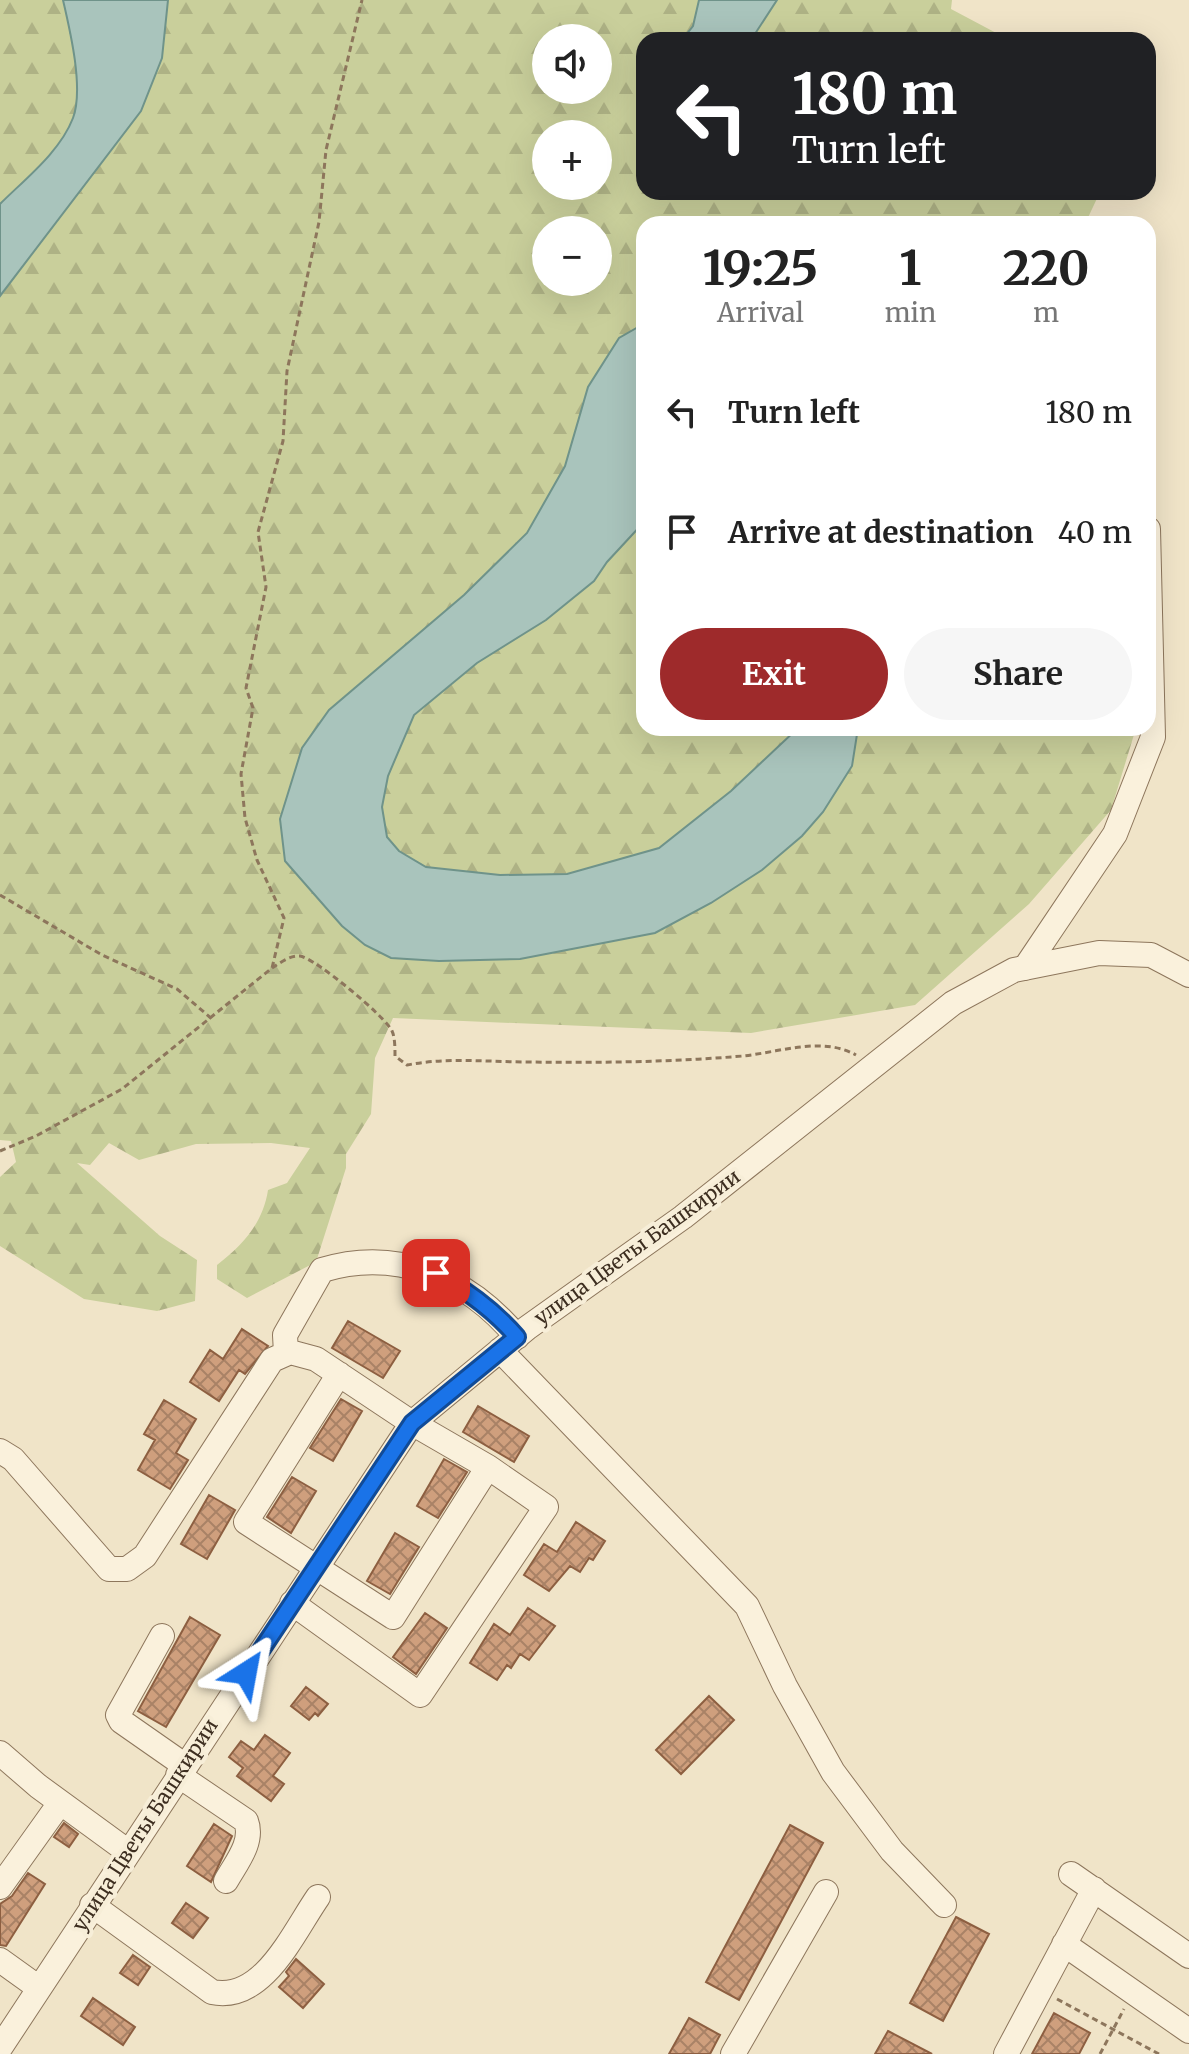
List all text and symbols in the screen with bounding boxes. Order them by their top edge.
map controls [532,24,612,296]
button: sound [532,24,612,104]
text: 180 m [792,59,957,129]
icon: left [660,64,764,168]
button: + [532,120,612,200]
text: Turn left [792,128,946,173]
button: − [532,216,612,296]
text: 19:25 [702,238,818,298]
text: 1 [899,238,922,298]
text: 220 [1003,238,1090,298]
text: Arrival [717,296,804,329]
text: min [885,296,936,329]
text: m [1033,296,1059,329]
icon: left [660,390,704,434]
text: Turn left [728,393,860,431]
text: 180 m [1045,393,1132,431]
icon: arrive [660,510,704,554]
text: Arrive at destination [728,513,1034,551]
text: 40 m [1058,513,1132,551]
button: Exit [660,628,888,720]
button: Share [904,628,1132,720]
street label: улица Цветы Башкирии [529,1163,745,1330]
pin [402,1239,470,1307]
icon: arrive [414,1251,458,1295]
position arrow [204,1631,288,1715]
street label: улица Цветы Башкирии [66,1714,223,1936]

